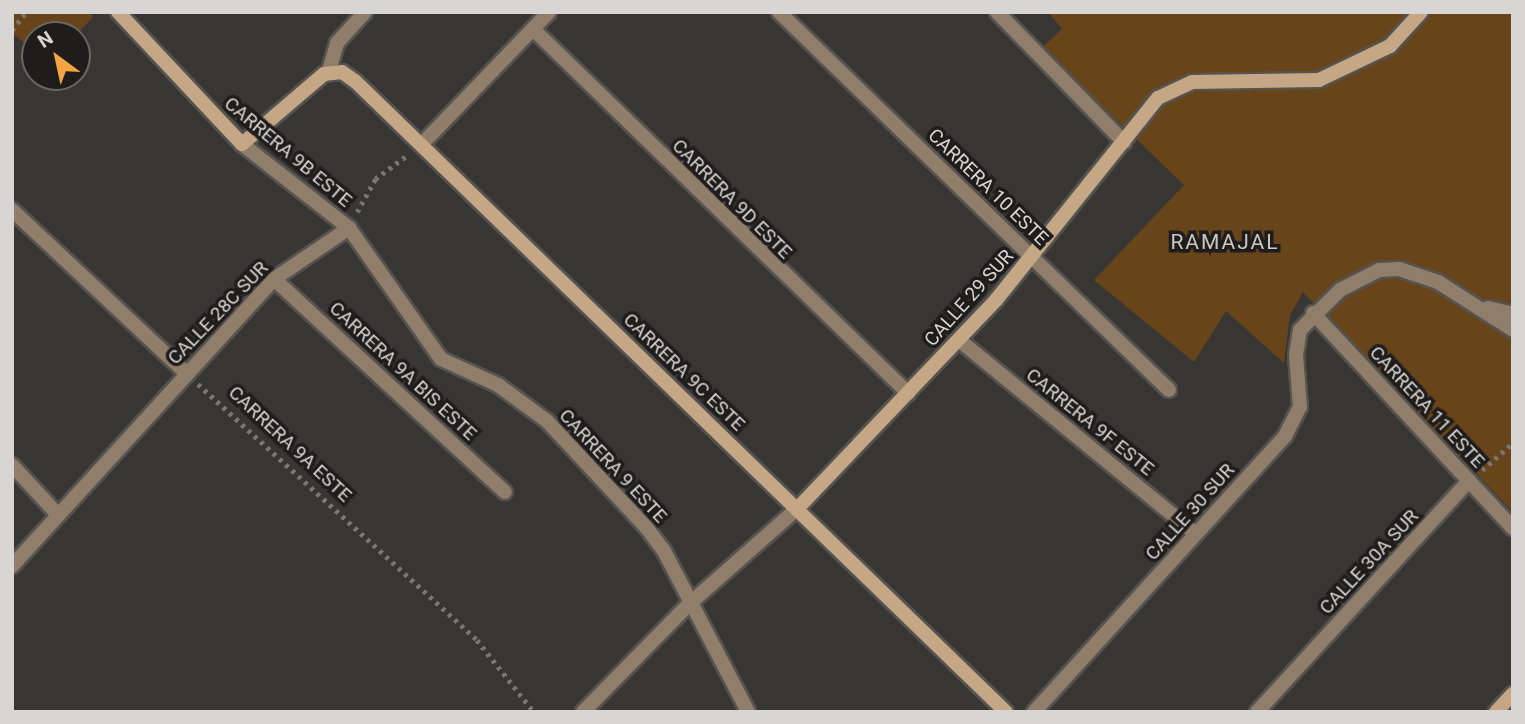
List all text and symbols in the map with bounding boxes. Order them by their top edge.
north arrow [21,21,91,91]
text: N [33,26,57,53]
street label: CARRERA 9B ESTE [220,92,356,212]
street label: CARRERA 10 ESTE [923,124,1053,250]
street label: CARRERA 9D ESTE [667,134,797,264]
district label: RAMAJAL [1171,229,1279,255]
street label: CALLE 29 SUR [920,245,1018,351]
street label: CALLE 28C SUR [163,257,273,369]
street label: CARRERA 9A BIS ESTE [325,297,481,445]
street label: CARRERA 9C ESTE [619,308,749,436]
street label: CARRERA 11 ESTE [1365,341,1489,473]
street label: CARRERA 9F ESTE [1021,363,1159,481]
street label: CARRERA 9A ESTE [224,381,356,507]
street label: CARRERA 9 ESTE [554,404,672,528]
street label: CALLE 30 SUR [1141,459,1239,565]
street label: CALLE 30A SUR [1315,505,1423,619]

